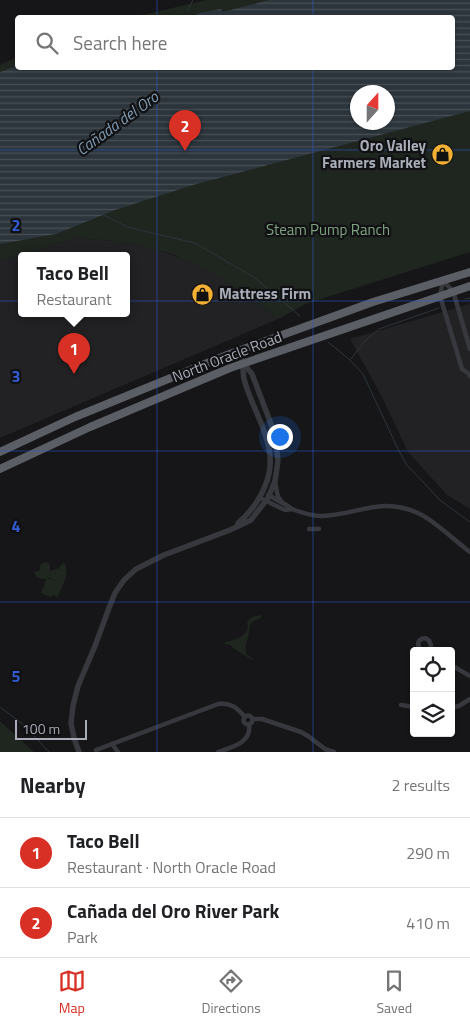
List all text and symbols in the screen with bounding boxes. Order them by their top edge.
search box [15,15,455,70]
text: Search here [73,28,167,57]
icon: search [33,29,61,57]
water label: Cañada del Oro [71,84,164,161]
north arrow [350,85,395,130]
pin: 2 [169,110,201,151]
place label: Oro Valley Farmers Market [322,134,427,174]
shop icon: Oro Valley Farmers Market [430,143,454,167]
text: 2 [12,213,20,237]
park label: Steam Pump Ranch [266,218,390,241]
popup [18,252,130,317]
text: Taco Bell [36,258,109,287]
shop icon: Mattress Firm [191,282,215,306]
place label: Mattress Firm [219,282,311,305]
text: Restaurant [36,287,112,311]
street label: North Oracle Road [169,325,285,388]
pin: 1 [58,333,90,374]
text: 3 [12,364,20,388]
your location [267,424,293,450]
text: 4 [12,514,21,538]
map controls [410,647,455,737]
button: locate [410,647,455,692]
text: 5 [12,664,21,688]
button: layers [410,692,455,737]
scale bar [15,717,88,740]
text: 100 m [22,718,60,739]
text: Nearby [20,769,85,801]
text: 2 results [391,773,450,797]
text: Taco Bell [67,826,140,855]
text: 1 [32,841,40,865]
text: 290 m [406,841,450,865]
text: Restaurant · North Oracle Road [67,855,276,879]
text: Cañada del Oro River Park [67,896,279,925]
text: 2 [32,911,40,935]
text: 410 m [406,911,450,935]
text: Park [67,925,98,949]
tab: Map [58,967,86,1018]
tab: Directions [201,967,261,1018]
tab: Saved [377,967,412,1018]

